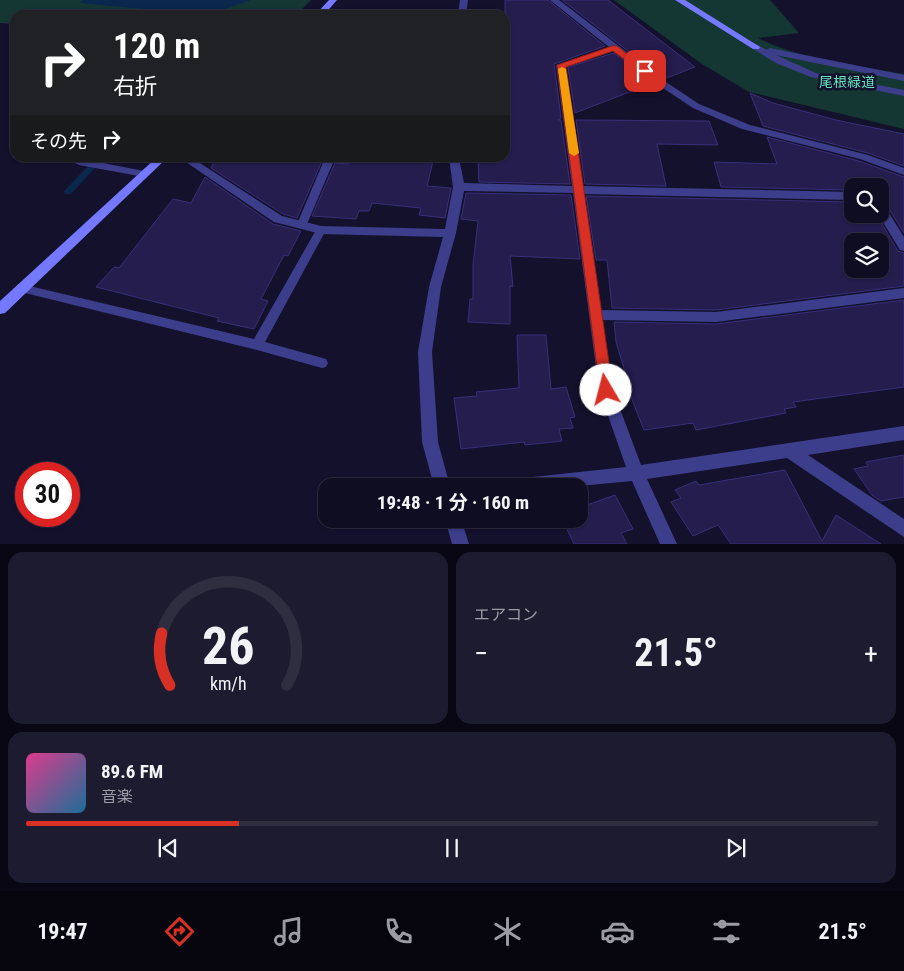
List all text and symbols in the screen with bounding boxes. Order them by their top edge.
text: 120 m [113,26,200,67]
icon: right [30,30,95,95]
pin [624,50,666,92]
icon: arrive [631,57,659,85]
text: 右折 [113,74,157,99]
park label: 尾根緑道 [819,74,875,90]
icon: right [97,125,125,153]
text: その先 [30,130,87,153]
map controls [844,178,889,278]
button: search [844,178,889,223]
button: layers [844,233,889,278]
position arrow [579,363,631,415]
speed limit sign: 30 [15,462,80,527]
text: 19:48 · 1 分 · 160 m [377,491,529,514]
text: エアコン [474,605,538,624]
text: 26 [202,616,254,677]
text: 21.5° [634,631,718,675]
text: − [474,637,488,670]
text: + [864,637,878,670]
text: km/h [210,673,246,694]
text: 89.6 FM [101,760,163,783]
text: 音楽 [101,787,133,806]
icon: previous [154,834,182,862]
icon: pause [438,834,466,862]
icon: next [722,834,750,862]
icon: directions [162,914,197,949]
icon: music [271,914,306,949]
icon: phone [381,914,416,949]
icon: climate [490,914,525,949]
icon: car [600,914,635,949]
icon: filters [709,914,744,949]
text: 19:47 [37,919,88,944]
text: 21.5° [818,919,867,944]

